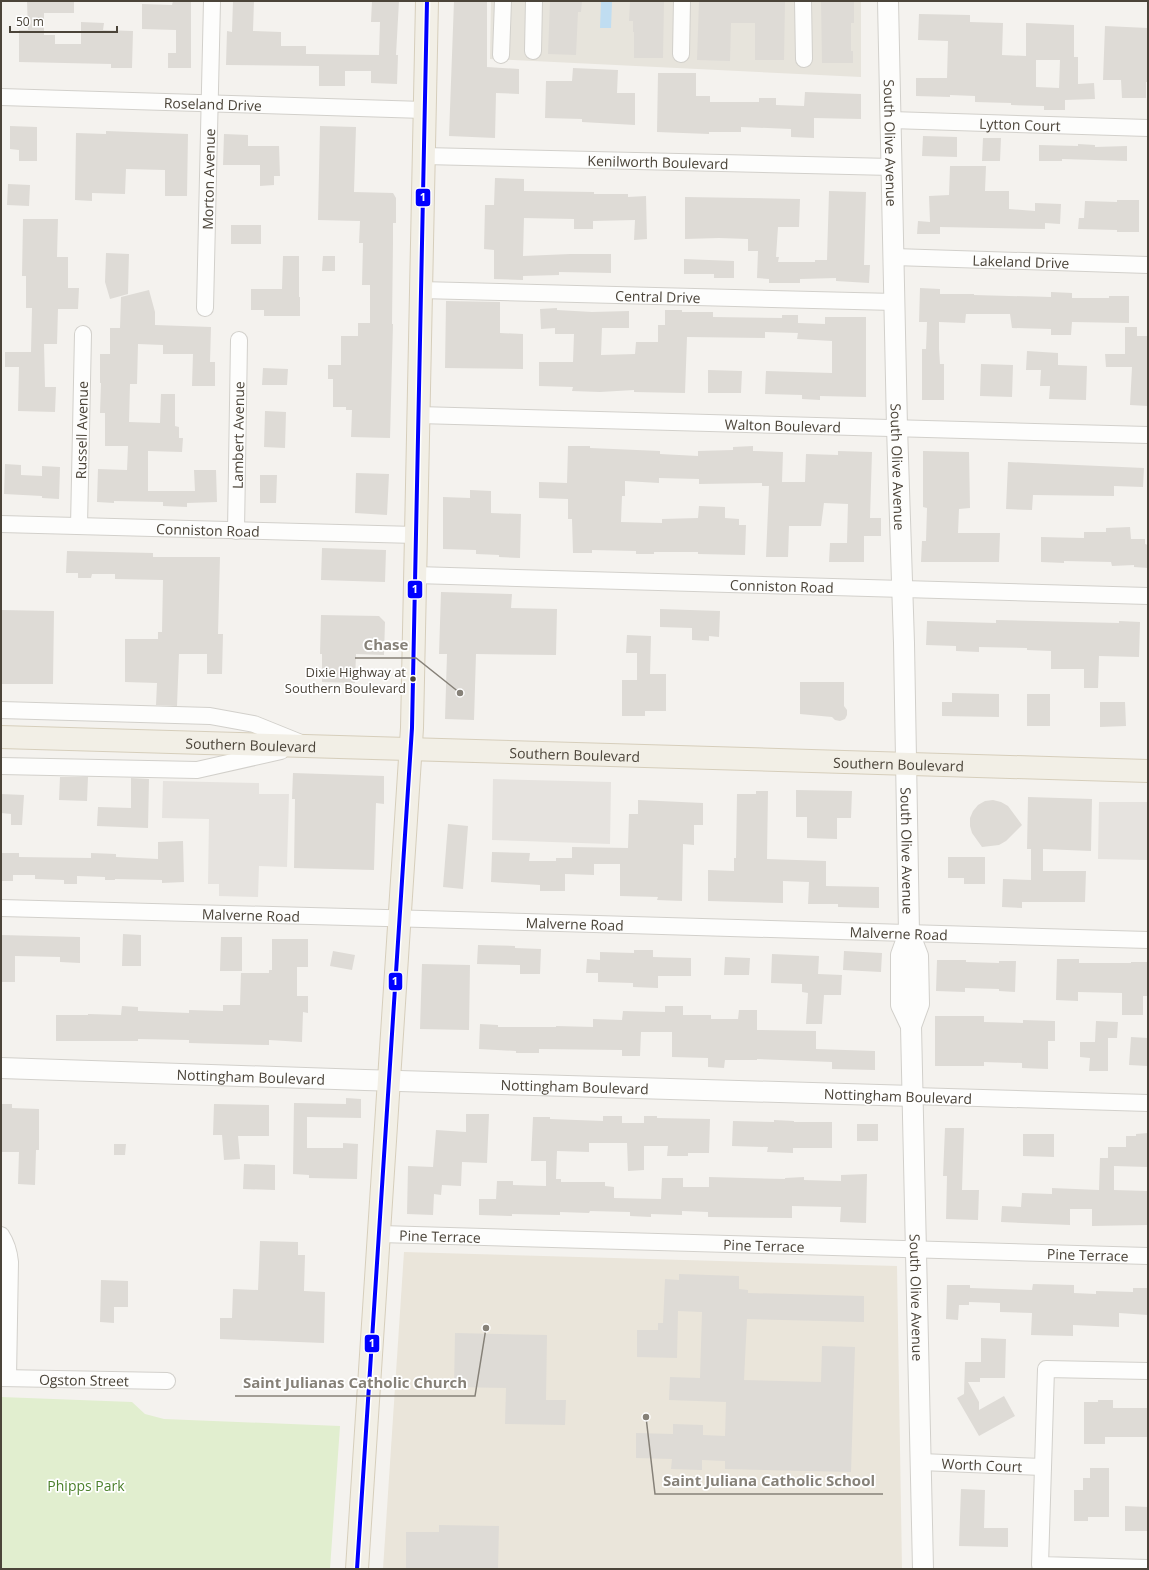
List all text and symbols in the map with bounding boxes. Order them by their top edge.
scale bar [10,8,117,34]
text: 50 m [16,13,44,30]
street label: South Olive Avenue [880,79,902,207]
street label: Roseland Drive [164,93,262,115]
street label: Lytton Court [979,113,1061,135]
street label: Morton Avenue [197,128,219,230]
street label: Kenilworth Boulevard [587,150,729,173]
line badge: 1 [415,188,431,207]
text: 1 [420,189,426,204]
street label: Lakeland Drive [972,250,1070,272]
street label: Central Drive [615,285,701,307]
street label: Russell Avenue [70,381,92,479]
street label: Lambert Avenue [227,381,248,489]
street label: South Olive Avenue [887,403,910,531]
street label: Walton Boulevard [724,414,841,436]
street label: Conniston Road [156,519,260,540]
street label: Conniston Road [730,575,834,596]
line badge: 1 [407,580,423,599]
text: 1 [412,581,418,596]
callout: Chase [355,631,416,658]
text: Chase [364,634,409,654]
place label: Dixie Highway at Southern Boulevard [285,663,406,697]
marker: Dixie Highway at Southern Boulevard [408,674,418,684]
street label: Southern Boulevard [185,733,317,756]
street label: Southern Boulevard [509,743,640,765]
street label: Southern Boulevard [833,752,964,775]
street label: South Olive Avenue [897,787,918,915]
street label: Malverne Road [202,904,300,925]
street label: Malverne Road [526,912,624,934]
street label: Malverne Road [849,922,948,944]
line badge: 1 [388,972,403,991]
text: 1 [392,973,398,988]
street label: Nottingham Boulevard [176,1064,325,1088]
street label: Nottingham Boulevard [500,1074,649,1098]
street label: Nottingham Boulevard [824,1084,972,1108]
street label: Pine Terrace [399,1225,481,1246]
street label: Pine Terrace [723,1234,805,1256]
street label: South Olive Avenue [906,1234,928,1362]
street label: Pine Terrace [1047,1244,1129,1265]
line badge: 1 [364,1334,380,1353]
text: 1 [369,1335,375,1350]
street label: Ogston Street [39,1369,129,1390]
callout: Saint Julianas Catholic Church [235,1369,475,1396]
text: Saint Julianas Catholic Church [243,1372,467,1392]
street label: Worth Court [941,1453,1023,1476]
callout: Saint Juliana Catholic School [655,1467,883,1494]
text: Saint Juliana Catholic School [663,1470,875,1490]
park label: Phipps Park [47,1476,125,1495]

